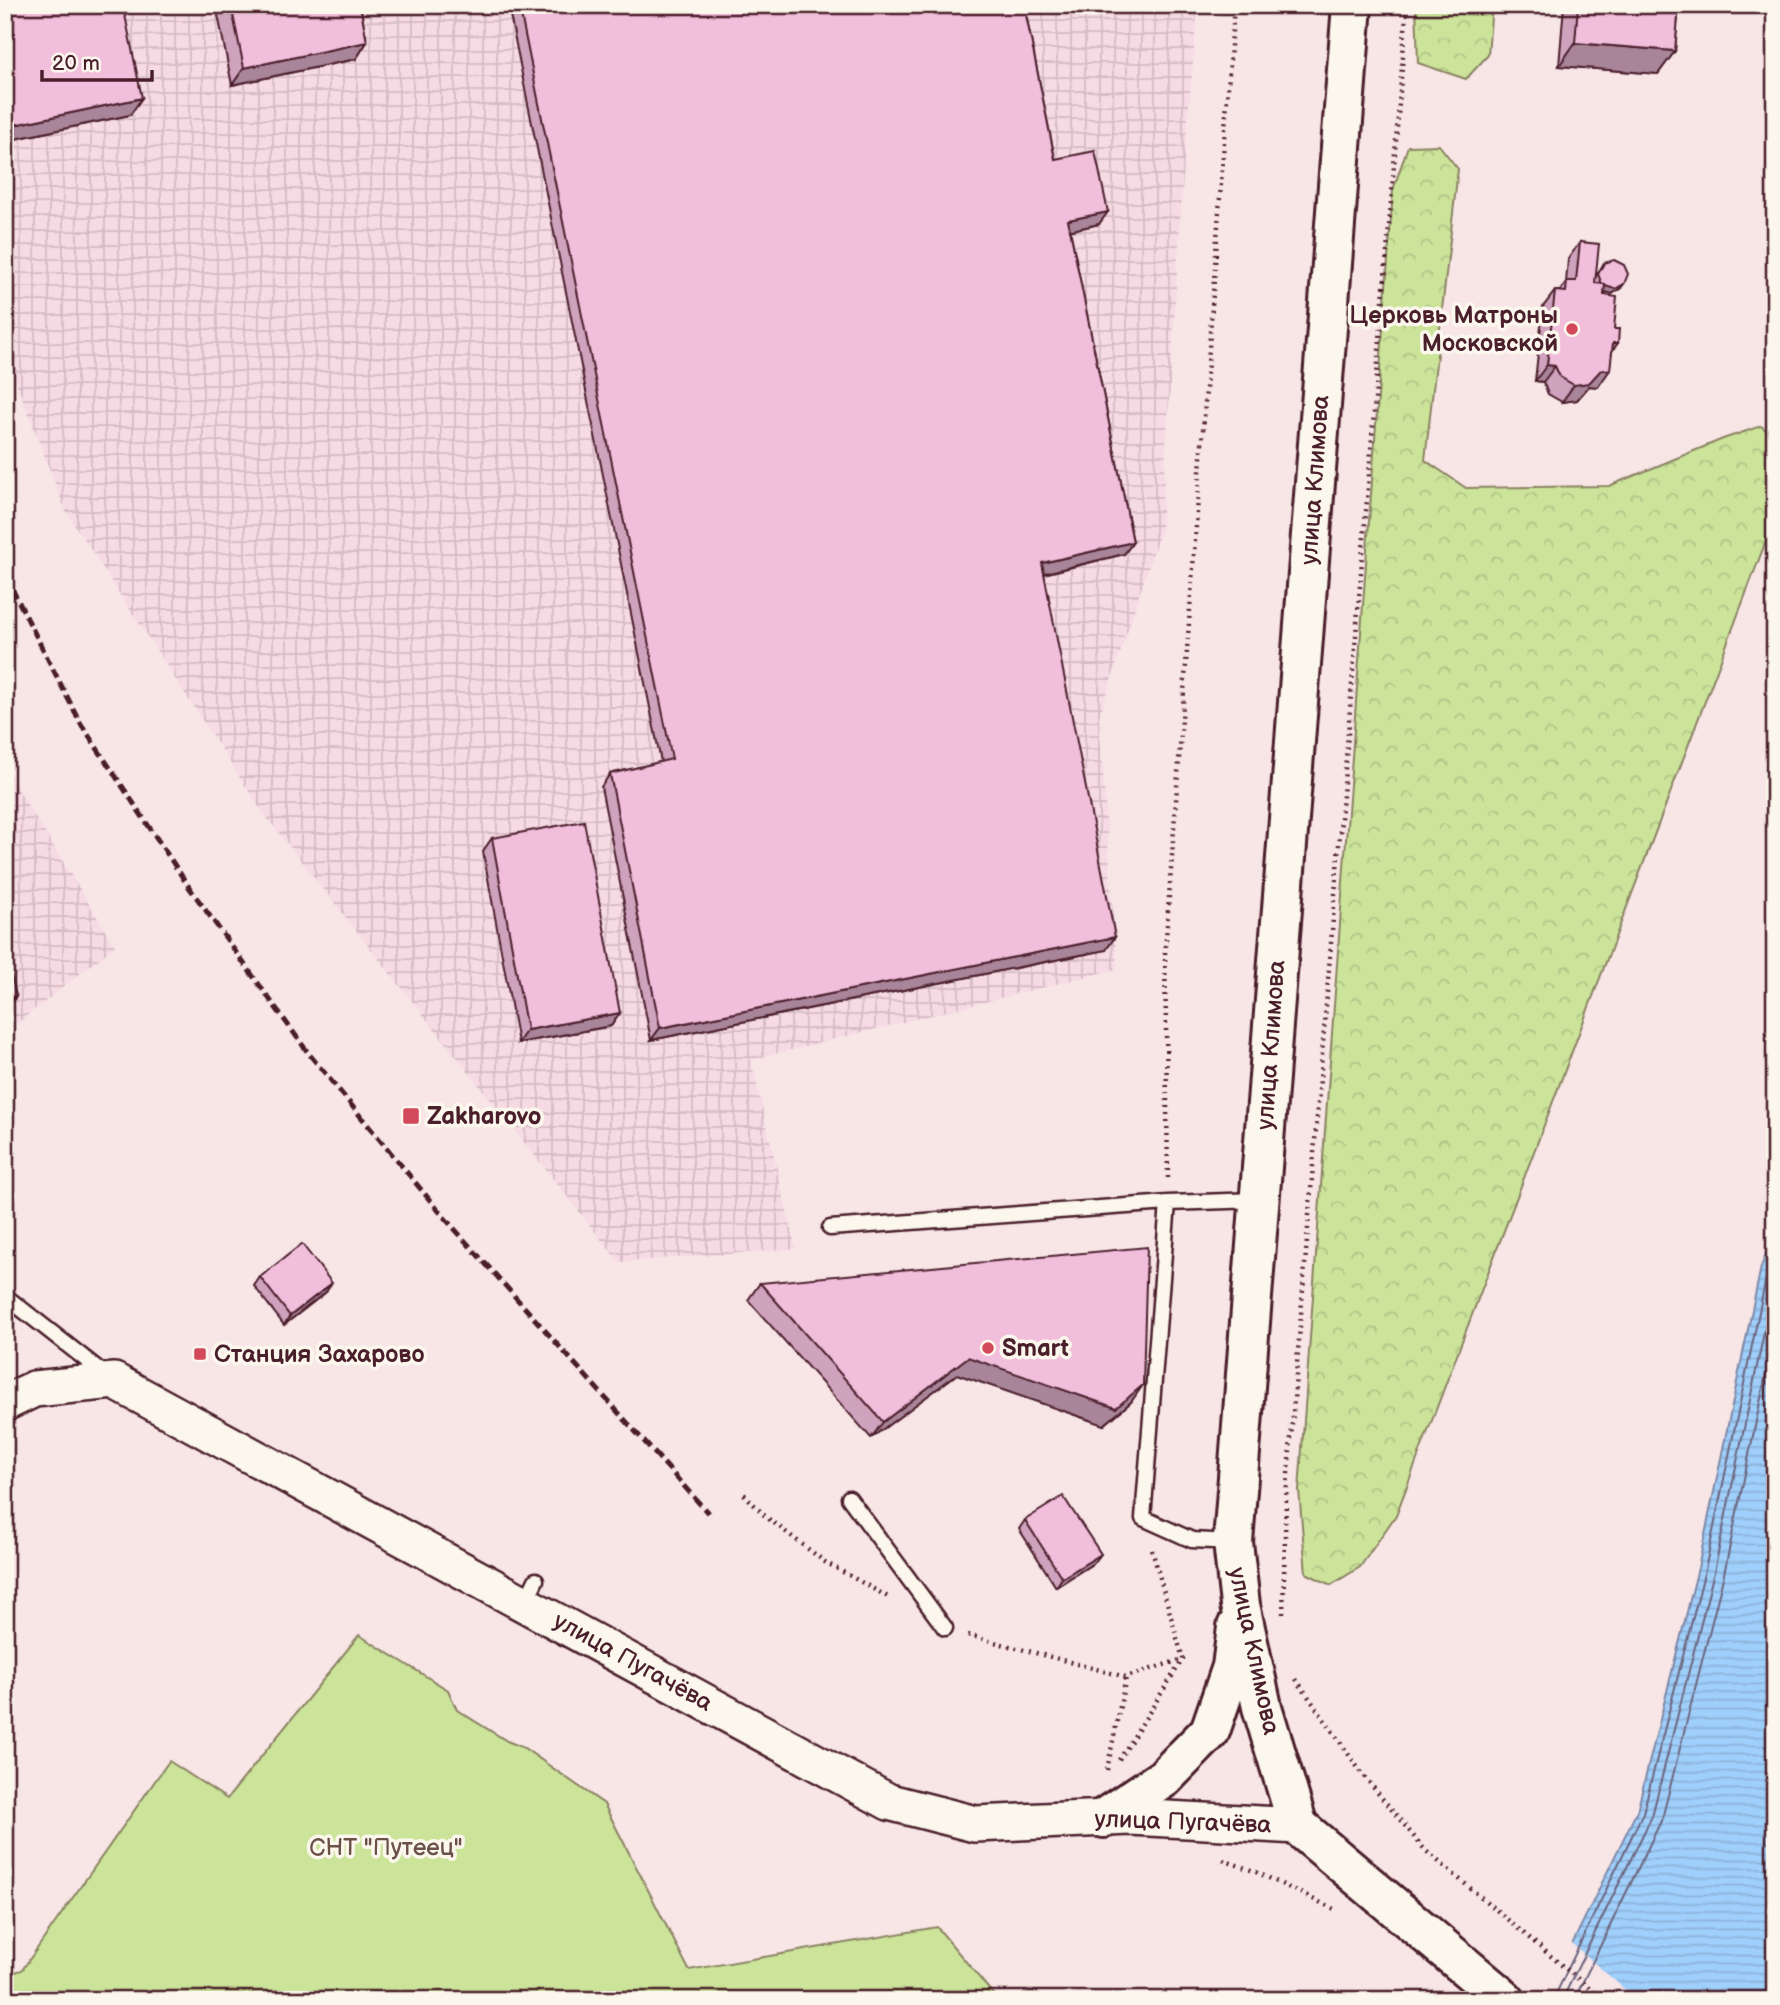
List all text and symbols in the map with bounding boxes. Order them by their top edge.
scale bar [42,38,152,82]
text: 20 m [52,51,100,76]
place label: Церковь Матроны Московской [1349,301,1558,358]
marker: Церковь Матроны Московской [1564,321,1580,337]
street label: улица Климова [1295,394,1335,566]
street label: улица Климова [1251,959,1291,1131]
place label: Zakharovo [427,1102,541,1131]
marker: Zakharovo [401,1106,421,1126]
place label: Smart [1002,1334,1069,1363]
place label: Станция Захарово [214,1340,425,1369]
marker: Smart [980,1340,996,1356]
marker: Станция Захарово [192,1346,208,1362]
street label: улица Климова [1222,1565,1286,1737]
street label: улица Пугачёва [548,1606,718,1718]
street label: улица Пугачёва [1094,1804,1272,1840]
park label: СНТ "Путеец" [309,1833,463,1862]

